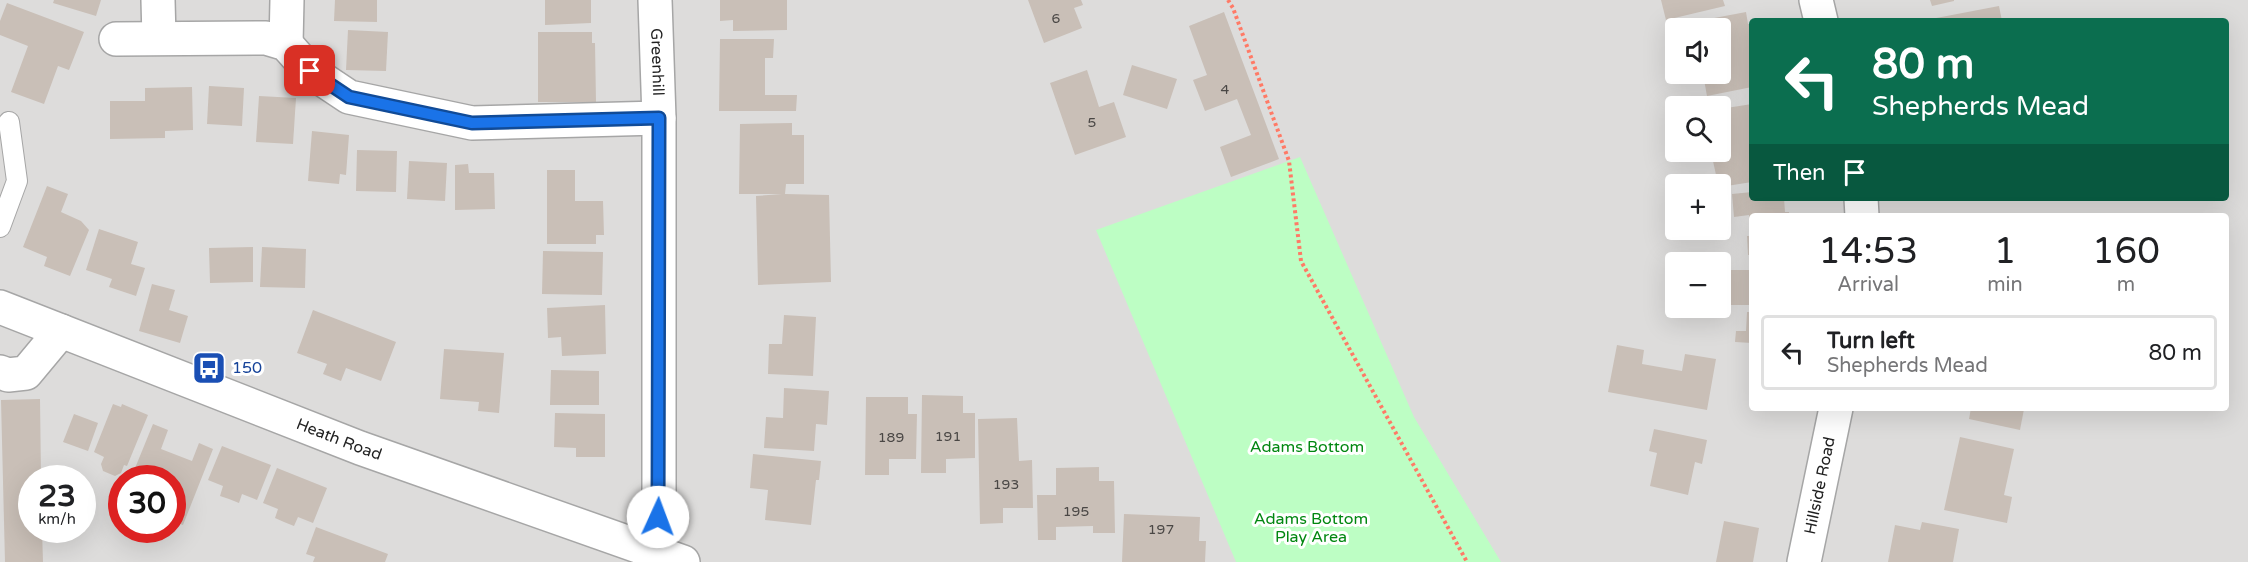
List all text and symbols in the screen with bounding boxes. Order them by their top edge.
house number: 6 [1052,10,1061,27]
map controls [1665,18,1731,318]
button: sound [1665,18,1731,84]
street label: Greenhill [646,28,668,96]
text: 80 m [1872,39,1974,90]
icon: left [1773,42,1851,120]
pin [284,45,335,96]
icon: arrive [293,54,326,87]
house number: 4 [1221,81,1230,98]
text: Shepherds Mead [1872,90,2089,123]
button: search [1665,96,1731,162]
house number: 5 [1088,114,1096,131]
icon: arrive [1838,156,1871,189]
text: Then [1773,160,1826,186]
button: + [1665,174,1731,240]
text: 14:53 [1818,230,1918,273]
text: 1 [1994,230,2016,273]
text: 160 [2092,230,2160,273]
button: − [1665,252,1731,318]
text: Arrival [1837,273,1899,297]
text: min [1987,273,2023,297]
text: m [2117,273,2135,297]
text: Turn left [1827,328,1915,354]
icon: left [1776,336,1809,369]
text: 80 m [2148,340,2202,366]
bus stop icon: 150 [191,350,227,386]
text: Shepherds Mead [1827,354,1988,378]
place label: 150 [232,358,262,378]
street label: Heath Road [293,414,384,465]
house number: 191 [935,428,961,445]
house number: 189 [878,429,904,446]
street label: Hillside Road [1800,435,1840,536]
park label: Adams Bottom [1250,437,1364,457]
speed limit sign: 30 [108,465,186,543]
house number: 193 [993,476,1019,493]
text: 23 [38,478,76,515]
position arrow [626,485,690,549]
house number: 195 [1063,503,1089,520]
park label: Adams Bottom Play Area [1254,509,1368,547]
text: km/h [38,510,76,528]
house number: 197 [1148,521,1174,538]

